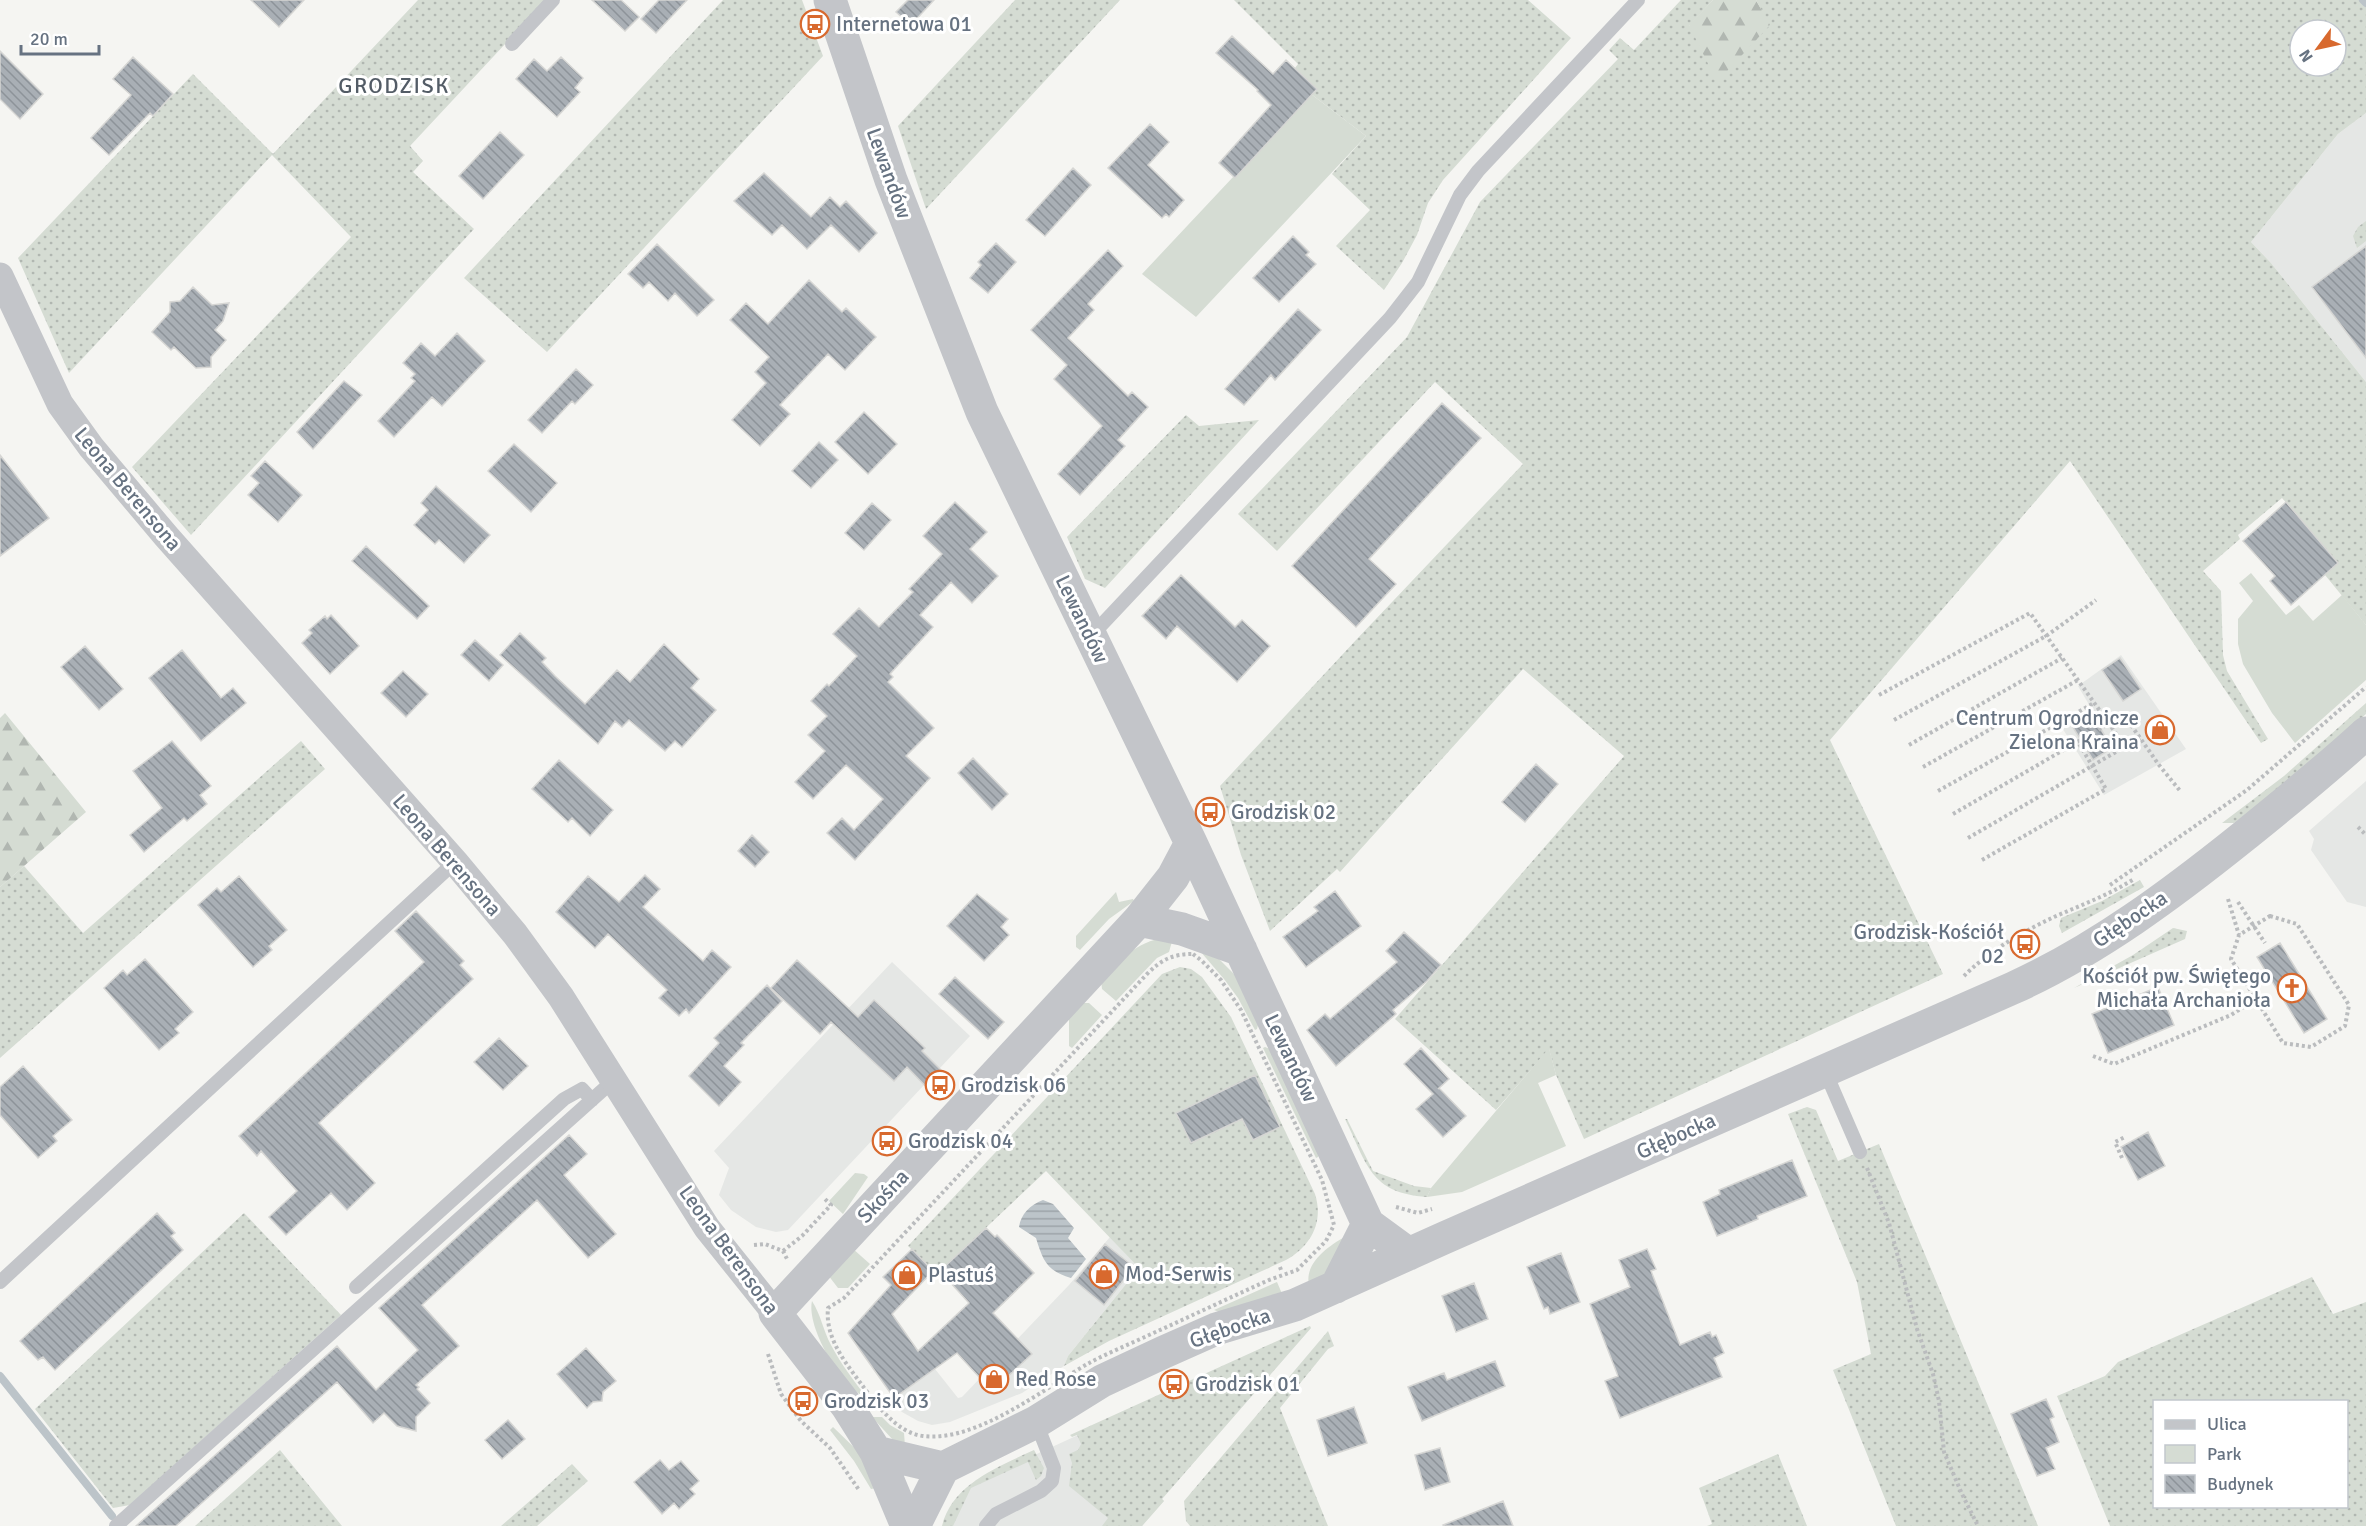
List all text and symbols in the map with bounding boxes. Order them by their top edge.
bus stop icon: Internetowa 01 [799,8,831,40]
place label: Internetowa 01 [836,11,972,37]
scale bar [21,18,99,56]
north arrow [2288,18,2348,78]
text: 20 m [30,28,68,50]
text: N [2295,46,2318,66]
district label: GRODZISK [338,72,450,99]
street label: Lewandów [861,124,917,222]
street label: Leona Berensona [69,422,187,556]
street label: Lewandów [1050,571,1114,667]
place label: Centrum Ogrodnicze Zielona Kraina [1956,705,2139,755]
shop icon: Centrum Ogrodnicze Zielona Kraina [2144,714,2176,746]
street label: Leona Berensona [387,789,507,921]
bus stop icon: Grodzisk 02 [1194,796,1226,828]
place label: Grodzisk 02 [1231,799,1336,825]
street label: Głębocka [2088,885,2172,953]
place label: Grodzisk-Kościół 02 [1853,919,2004,969]
bus stop icon: Grodzisk-Kościół 02 [2009,928,2041,960]
place label: Kościół pw. Świętego Michała Archanioła [2082,963,2271,1013]
church icon: Kościół pw. Świętego Michała Archanioła [2276,972,2308,1004]
street label: Lewandów [1259,1010,1323,1106]
bus stop icon: Grodzisk 06 [924,1069,956,1101]
place label: Grodzisk 06 [961,1072,1066,1098]
street label: Głębocka [1632,1107,1720,1165]
bus stop icon: Grodzisk 04 [871,1125,903,1157]
place label: Grodzisk 04 [908,1128,1013,1154]
street label: Skośna [852,1164,914,1228]
street label: Leona Berensona [673,1180,785,1320]
shop icon: Mod-Serwis [1088,1258,1120,1290]
shop icon: Plastuś [891,1259,923,1291]
place label: Mod-Serwis [1125,1261,1232,1287]
place label: Plastuś [928,1262,994,1288]
street label: Głębocka [1186,1302,1274,1354]
shop icon: Red Rose [978,1363,1010,1395]
place label: Red Rose [1015,1366,1097,1392]
bus stop icon: Grodzisk 01 [1158,1368,1190,1400]
place label: Grodzisk 01 [1195,1371,1300,1397]
bus stop icon: Grodzisk 03 [787,1385,819,1417]
place label: Grodzisk 03 [824,1388,929,1414]
legend [2153,1400,2348,1508]
text: Ulica [2207,1413,2247,1435]
text: Park [2207,1443,2242,1465]
text: Budynek [2207,1473,2274,1495]

